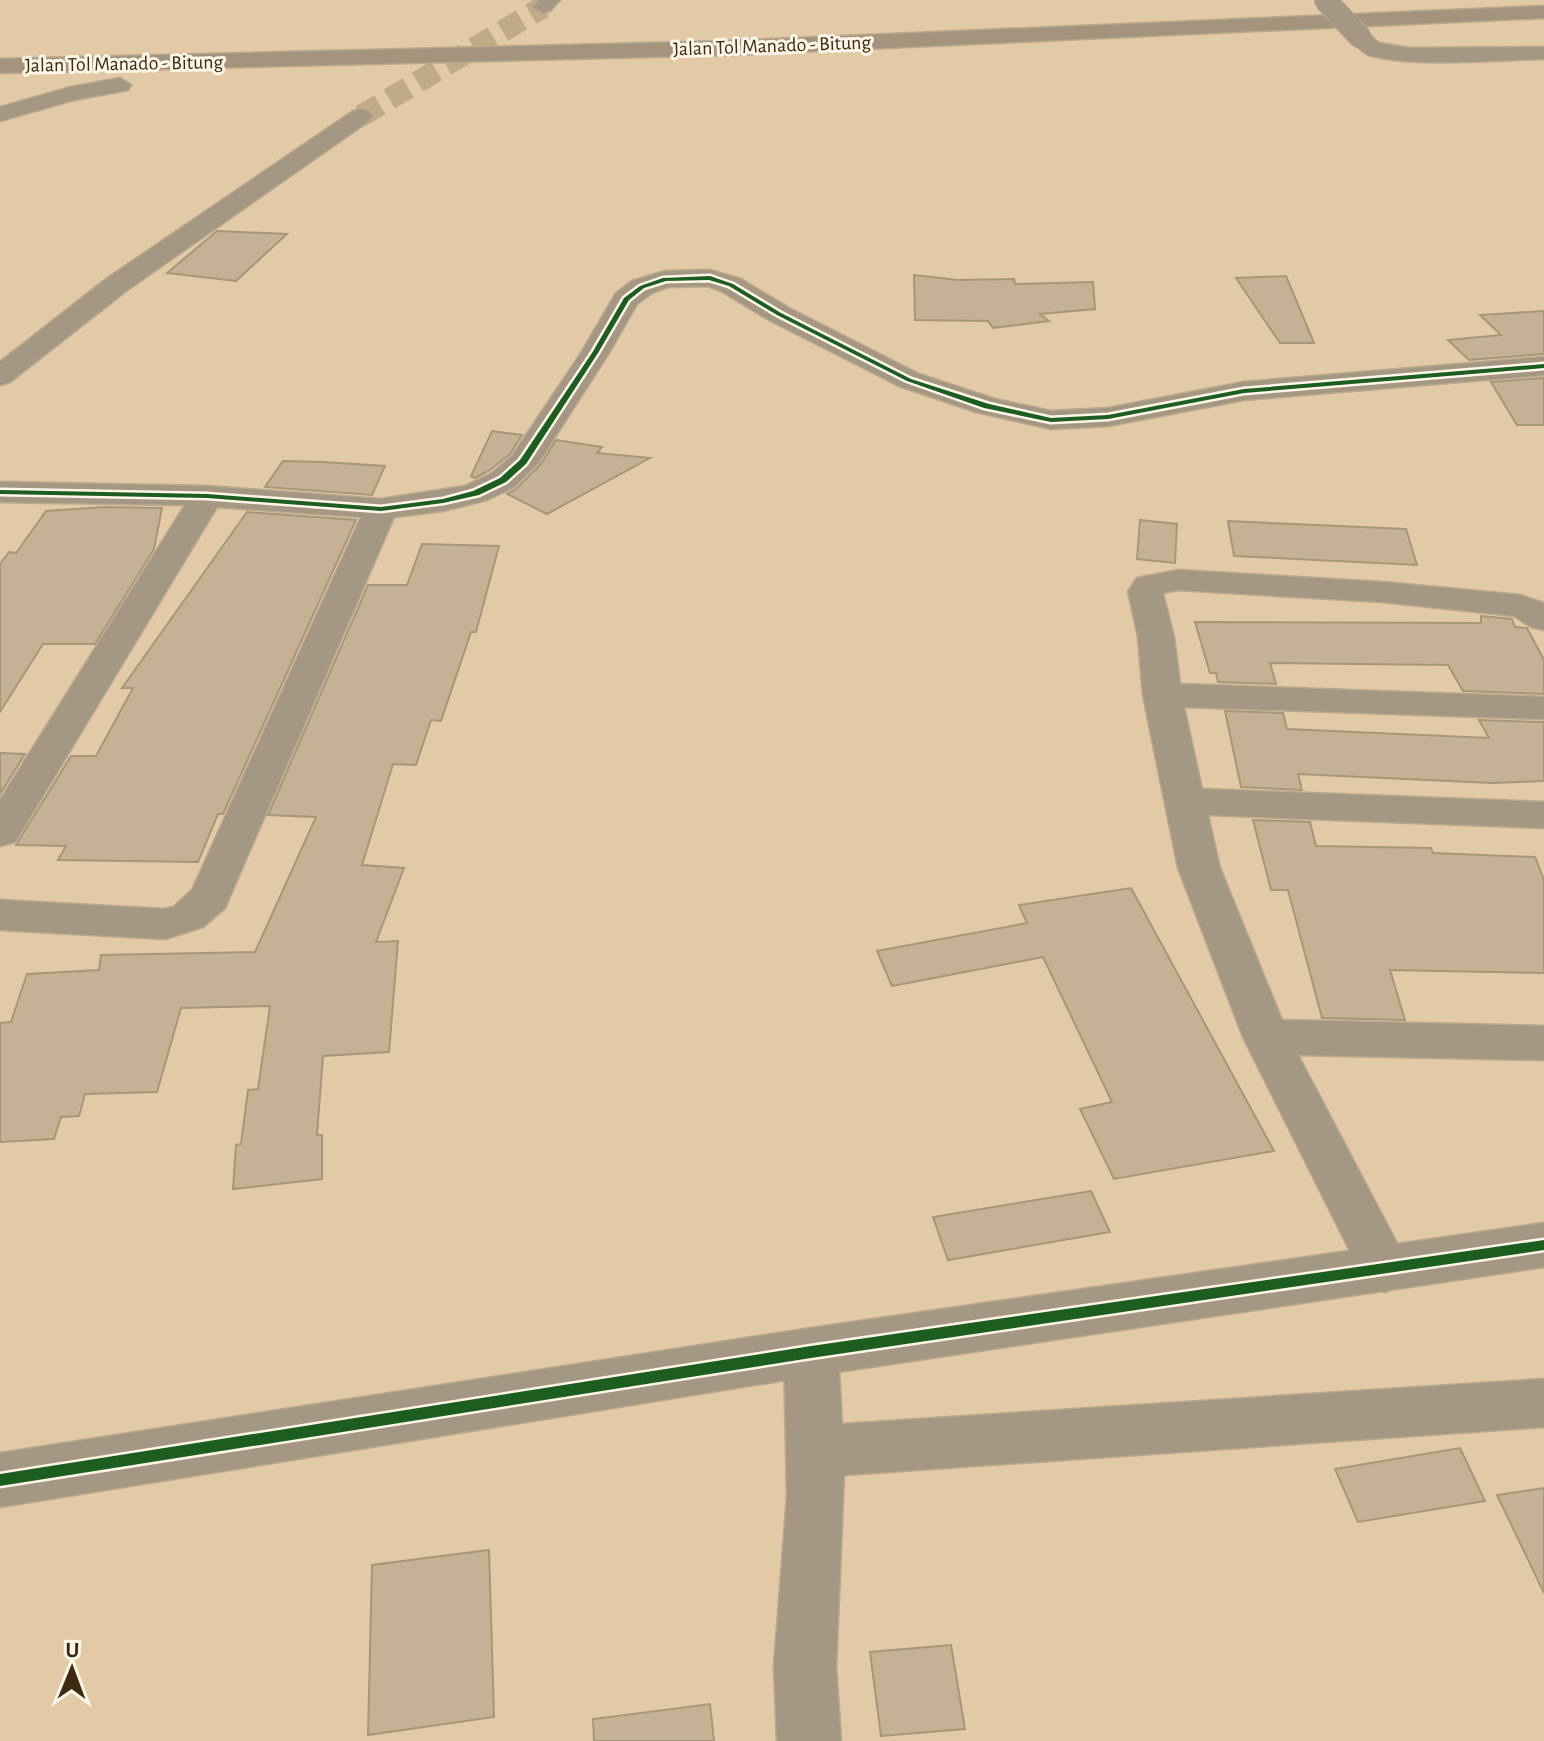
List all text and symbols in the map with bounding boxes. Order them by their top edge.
street label: Jalan Tol Manado - Bitung [673,33,872,59]
street label: Jalan Tol Manado - Bitung [25,52,224,76]
north arrow [32,1629,112,1709]
text: U [65,1639,80,1661]

